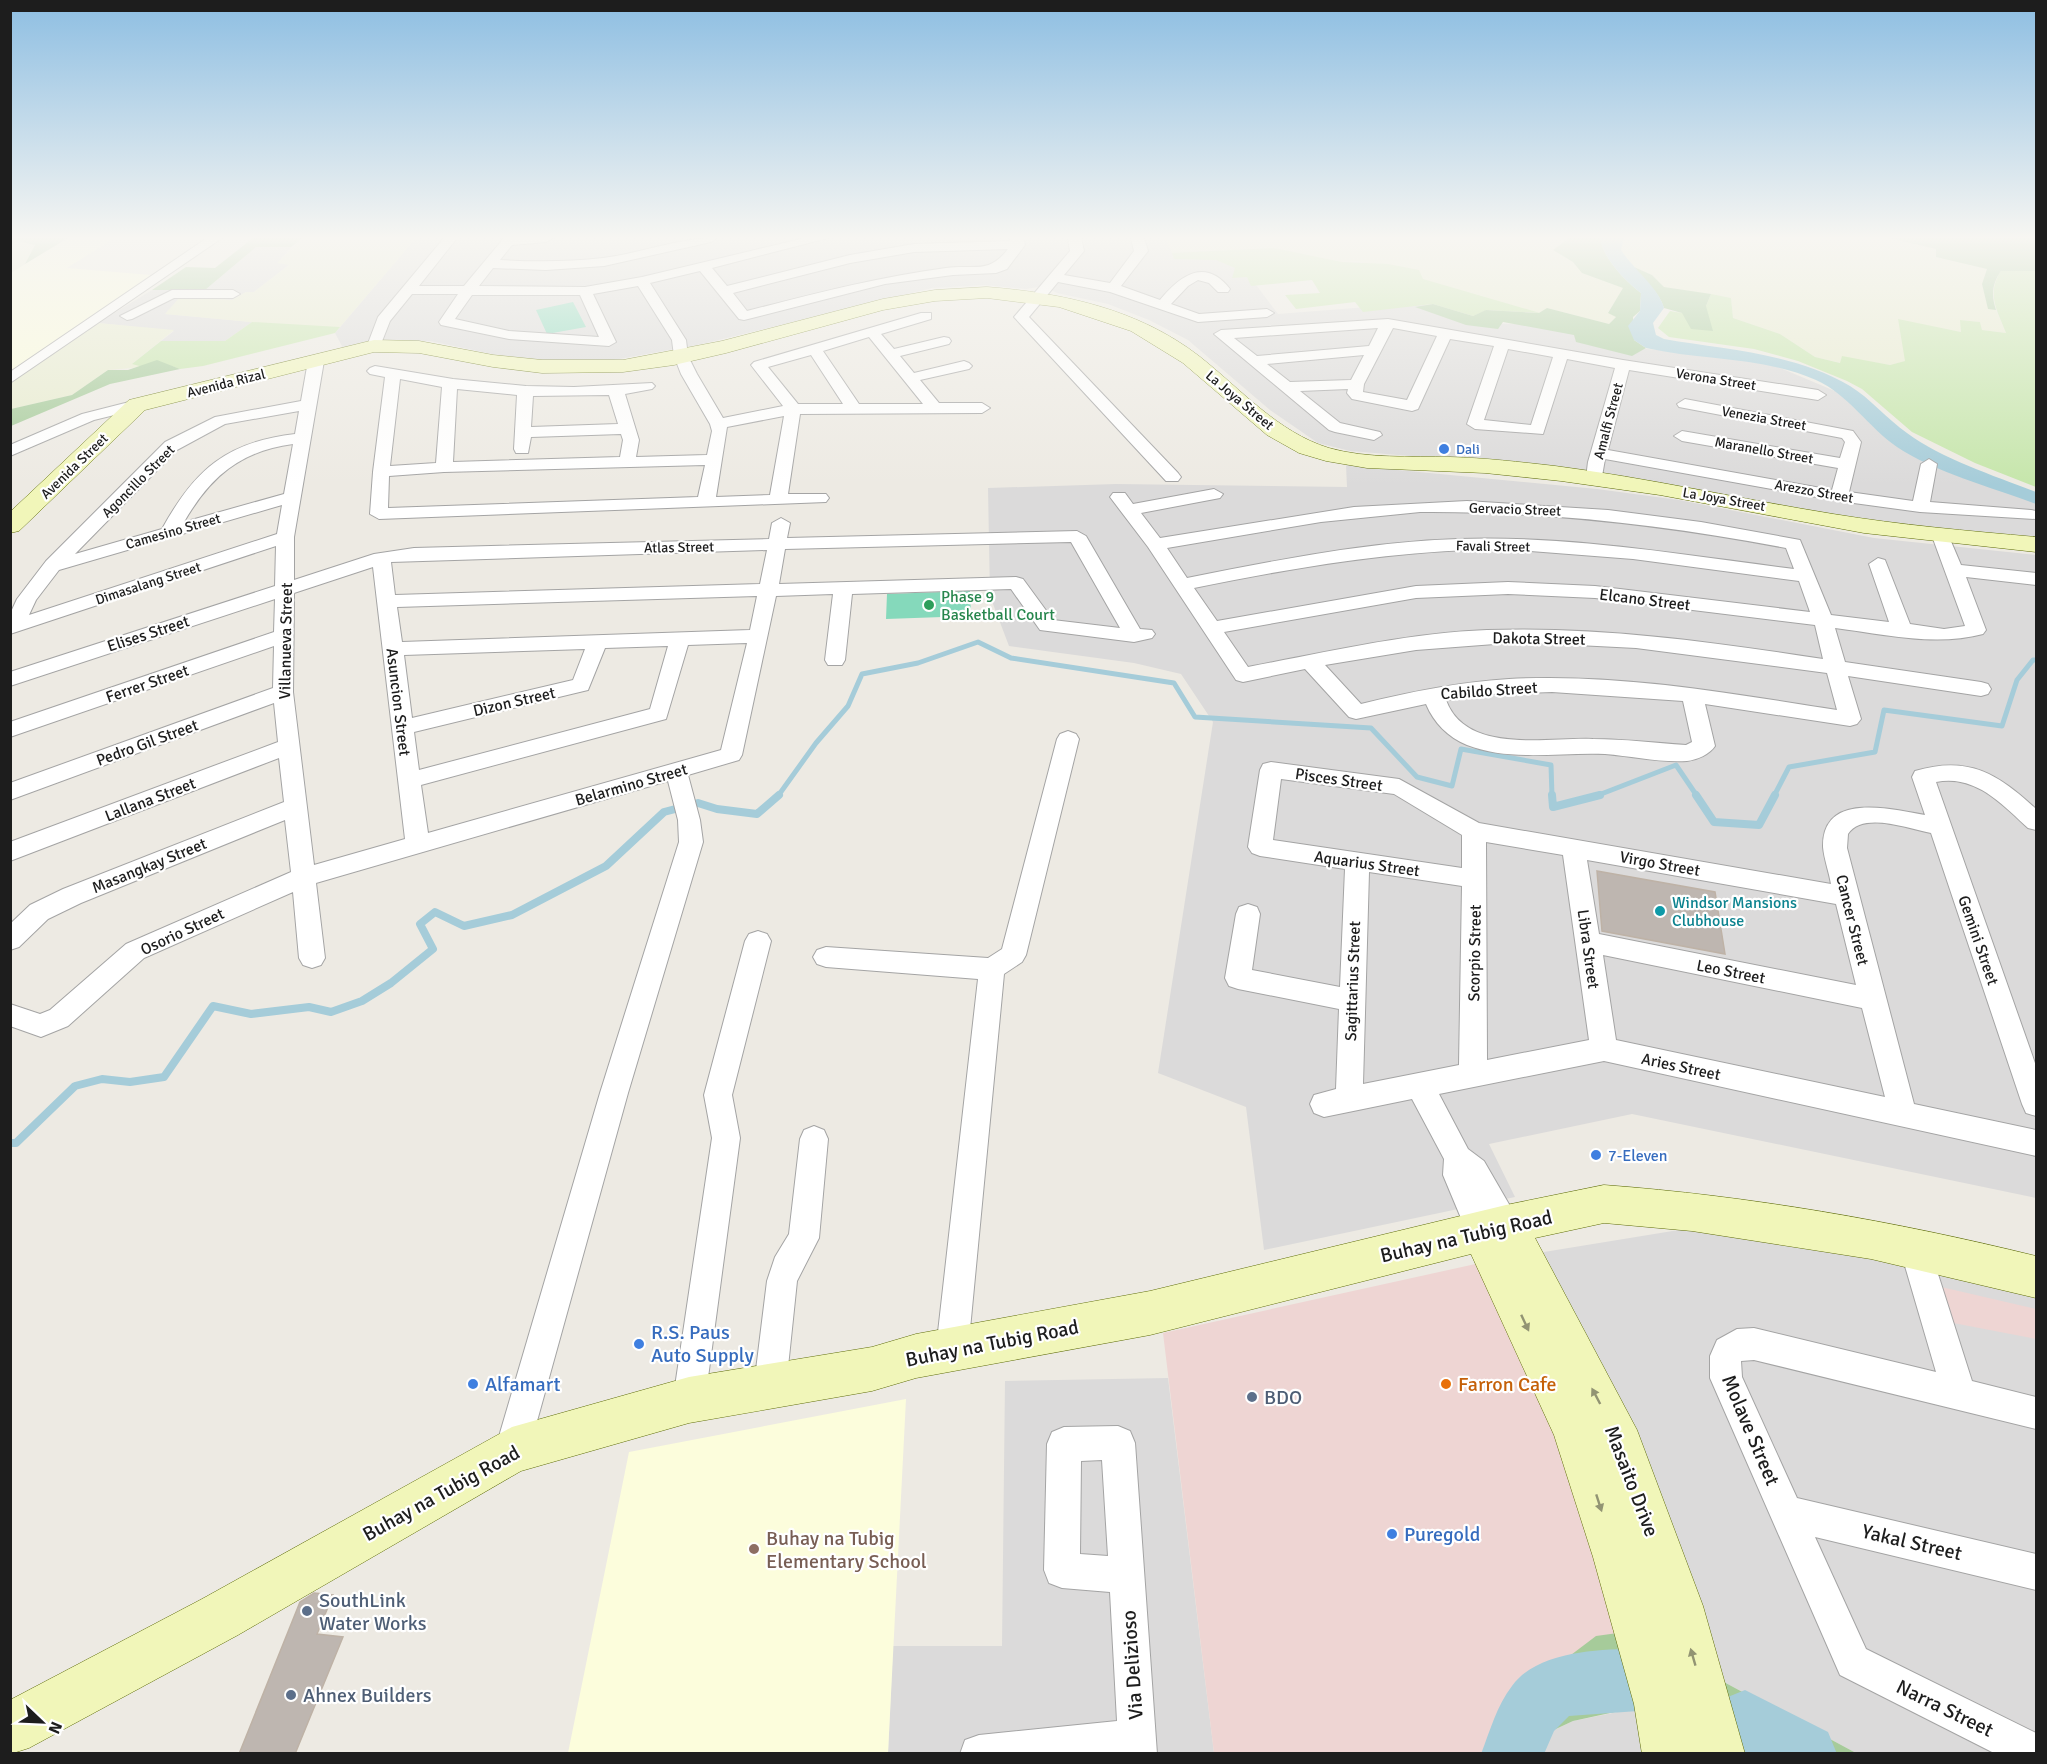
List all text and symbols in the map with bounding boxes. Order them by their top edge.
street label: Verona Street [1675,365,1757,394]
street label: Avenida Rizal [185,366,267,401]
street label: La Joya Street [1202,367,1277,434]
street label: Amalfi Street [1590,381,1627,461]
street label: Venezia Street [1720,403,1808,434]
street label: Avenida Street [37,430,112,503]
street label: Maranello Street [1713,433,1815,468]
street label: Agoncillo Street [98,441,178,521]
place label: Dali [1456,441,1480,458]
marker: Dali [1437,442,1451,456]
street label: Arezzo Street [1773,476,1855,507]
street label: La Joya Street [1681,484,1767,515]
street label: Gervacio Street [1469,499,1562,520]
street label: Camesino Street [124,510,223,553]
street label: Favali Street [1456,537,1531,556]
street label: Atlas Street [644,538,714,557]
street label: Dimasalang Street [93,558,203,609]
street label: Villanueva Street [275,582,297,700]
street label: Elcano Street [1598,584,1692,616]
place label: Phase 9 Basketball Court [941,587,1055,625]
marker: Phase 9 Basketball Court [922,598,936,612]
street label: Elises Street [105,611,192,657]
street label: Dakota Street [1492,628,1586,650]
street label: Asuncion Street [381,647,415,758]
street label: Ferrer Street [103,660,192,707]
street label: Cabildo Street [1440,678,1539,704]
street label: Dizon Street [471,683,558,721]
street label: Pedro Gil Street [94,715,201,771]
street label: Belarmino Street [573,759,690,811]
street label: Pisces Street [1294,764,1384,796]
street label: Lallana Street [102,773,199,826]
street label: Masangkay Street [89,834,210,898]
street label: Aquarius Street [1313,847,1421,881]
street label: Virgo Street [1618,847,1702,881]
street label: Cancer Street [1831,873,1873,968]
place label: Windsor Mansions Clubhouse [1672,893,1797,931]
street label: Gemini Street [1953,893,2003,988]
street label: Osorio Street [137,904,228,960]
street label: Scorpio Street [1464,904,1486,1002]
marker: Windsor Mansions Clubhouse [1653,904,1667,918]
street label: Libra Street [1573,908,1604,990]
street label: Sagittarius Street [1341,920,1365,1042]
street label: Leo Street [1695,956,1767,989]
street label: Aries Street [1639,1049,1723,1085]
place label: 7-Eleven [1608,1146,1667,1166]
marker: 7-Eleven [1589,1148,1603,1162]
street label: Buhay na Tubig Road [1378,1205,1555,1268]
street label: Buhay na Tubig Road [903,1314,1081,1373]
one-way arrow [1519,1314,1529,1332]
place label: R.S. Paus Auto Supply [651,1320,754,1368]
marker: R.S. Paus Auto Supply [632,1337,646,1351]
street label: Molave Street [1716,1371,1785,1489]
place label: Alfamart [485,1372,560,1397]
place label: Farron Cafe [1458,1372,1557,1397]
marker: Alfamart [466,1377,480,1391]
marker: Farron Cafe [1439,1377,1453,1391]
place label: BDO [1264,1385,1302,1410]
one-way arrow [1591,1387,1601,1404]
marker: BDO [1245,1390,1259,1404]
street label: Masaito Drive [1599,1422,1664,1540]
street label: Buhay na Tubig Road [358,1440,524,1547]
one-way arrow [1595,1494,1605,1512]
street label: Yakal Street [1859,1519,1964,1566]
place label: Puregold [1404,1522,1480,1547]
place label: Buhay na Tubig Elementary School [766,1526,927,1574]
marker: Puregold [1385,1527,1399,1541]
marker: Buhay na Tubig Elementary School [747,1542,761,1556]
place label: SouthLink Water Works [319,1588,427,1636]
marker: SouthLink Water Works [300,1604,314,1618]
street label: Via Delizioso [1116,1609,1149,1720]
one-way arrow [1688,1648,1697,1666]
street label: Narra Street [1892,1674,1997,1743]
place label: Ahnex Builders [303,1683,432,1708]
marker: Ahnex Builders [284,1688,298,1702]
north arrow [12,1692,72,1752]
text: N [44,1718,66,1737]

